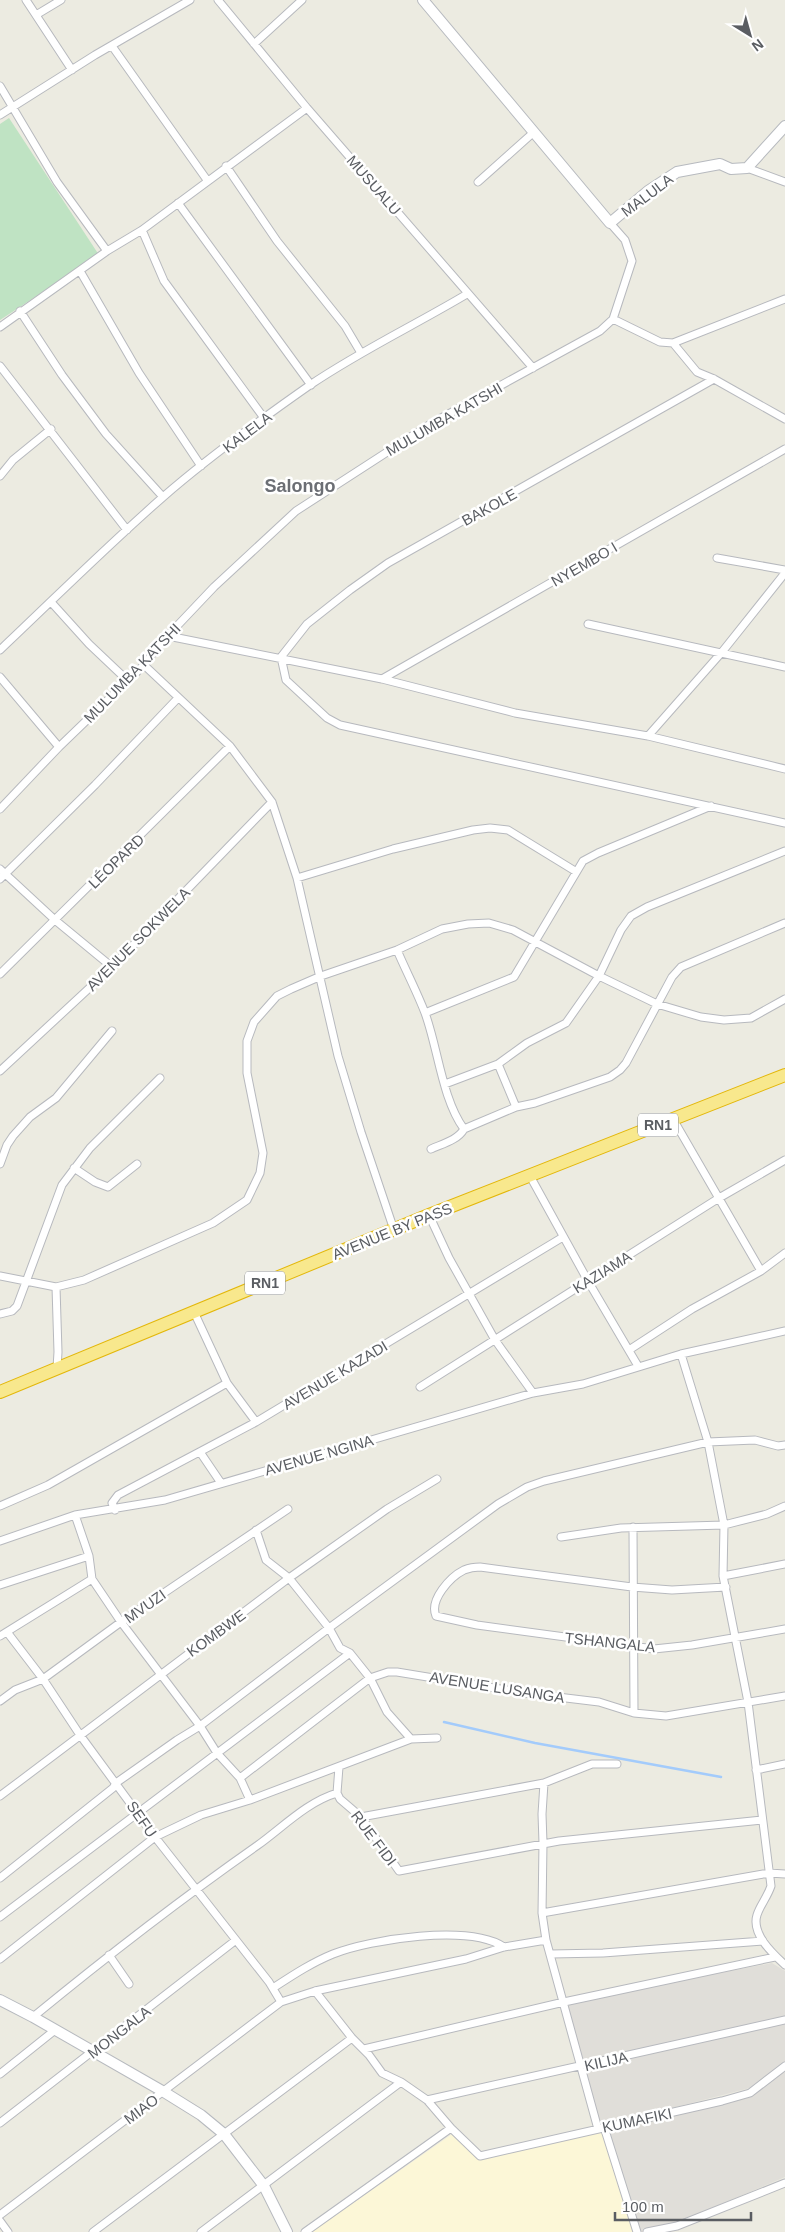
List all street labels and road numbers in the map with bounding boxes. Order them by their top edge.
street label: MUSUALU [344,152,404,218]
street label: MALULA [618,170,676,220]
street label: MULUMBA KATSHI [383,379,505,459]
street label: KALELA [219,408,275,456]
street label: BAKOLE [459,485,519,529]
street label: NYEMBO I [548,538,620,590]
street label: MULUMBA KATSHI [80,620,184,726]
street label: LÉOPARD [85,830,147,892]
street label: AVENUE SOKWELA [83,884,193,994]
road number: RN1 [638,1114,678,1136]
street label: AVENUE BY PASS [330,1199,454,1263]
street label: KAZIAMA [570,1247,634,1297]
road number: RN1 [245,1272,285,1295]
street label: AVENUE KAZADI [280,1337,390,1413]
street label: AVENUE NGINA [263,1431,375,1479]
street label: MVUZI [121,1586,169,1626]
street label: KOMBWE [183,1606,249,1660]
street label: TSHANGALA [564,1629,656,1655]
street label: AVENUE LUSANGA [428,1668,566,1706]
street label: SEFU [124,1798,160,1840]
street label: RUE FIDI [348,1807,400,1869]
street label: MONGALA [84,2002,154,2062]
street label: KILIJA [583,2048,629,2074]
street label: MIAO [121,2091,161,2127]
street label: KUMAFIKI [601,2104,673,2136]

